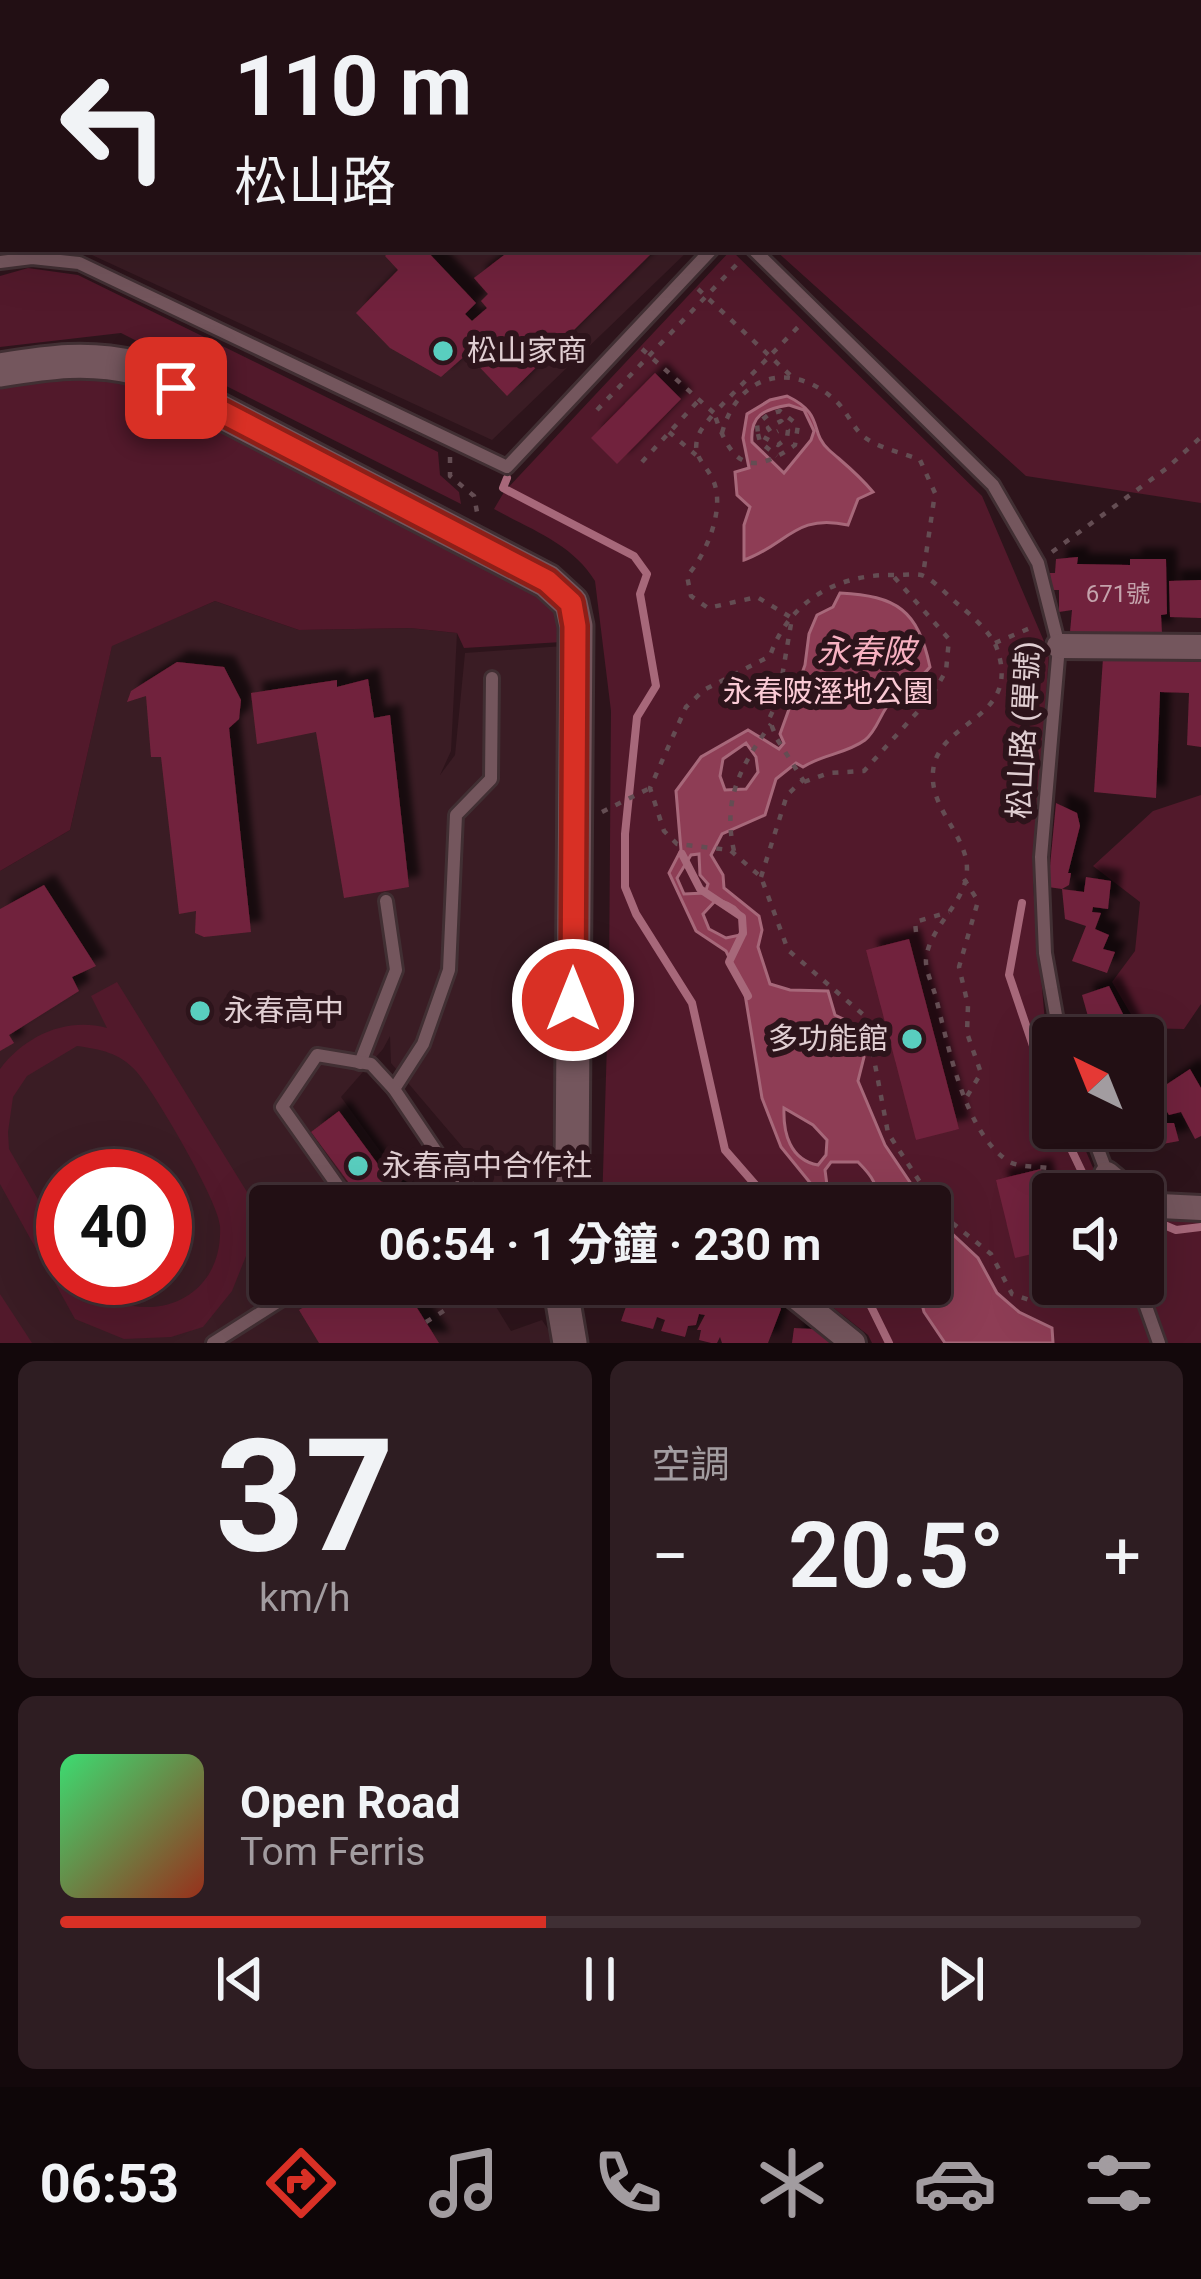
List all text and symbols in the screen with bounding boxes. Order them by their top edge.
text: 110 m [234,37,472,136]
icon: left [36,48,192,204]
text: 松山路 [234,151,396,214]
place label: 松山家商 [467,333,587,368]
pin [125,337,227,439]
marker: 松山家商 [430,338,456,364]
icon: arrive [143,355,209,421]
house number: 671號 [1086,580,1150,608]
water label: 永春陂 [817,632,921,671]
street label: 松山路 (單號) [1001,640,1046,820]
park label: 永春陂溼地公園 [723,674,933,709]
position arrow [510,937,636,1063]
place label: 永春高中 [224,993,344,1028]
marker: 永春高中 [187,998,213,1024]
north arrow [1032,1017,1164,1149]
map controls [1032,1017,1164,1305]
place label: 多功能館 [768,1021,888,1056]
marker: 多功能館 [899,1026,925,1052]
place label: 永春高中合作社 [382,1148,592,1183]
speed limit sign: 40 [36,1149,192,1305]
marker: 永春高中合作社 [345,1153,371,1179]
button: sound [1032,1173,1164,1305]
text: 06:54 · 1 分鐘 · 230 m [379,1218,821,1271]
text: 37 [215,1405,394,1588]
text: 空調 [652,1442,730,1488]
text: 20.5° [788,1504,1004,1609]
text: − [652,1518,689,1595]
text: + [1104,1518,1141,1595]
text: km/h [259,1575,351,1621]
text: Open Road [240,1776,461,1829]
text: Tom Ferris [240,1829,425,1875]
icon: previous [207,1946,273,2012]
icon: pause [567,1946,633,2012]
icon: next [928,1946,994,2012]
icon: directions [259,2141,343,2225]
icon: music [422,2141,506,2225]
icon: phone [586,2141,670,2225]
icon: climate [750,2141,834,2225]
icon: car [913,2141,997,2225]
icon: filters [1077,2141,1161,2225]
text: 06:53 [40,2152,179,2215]

